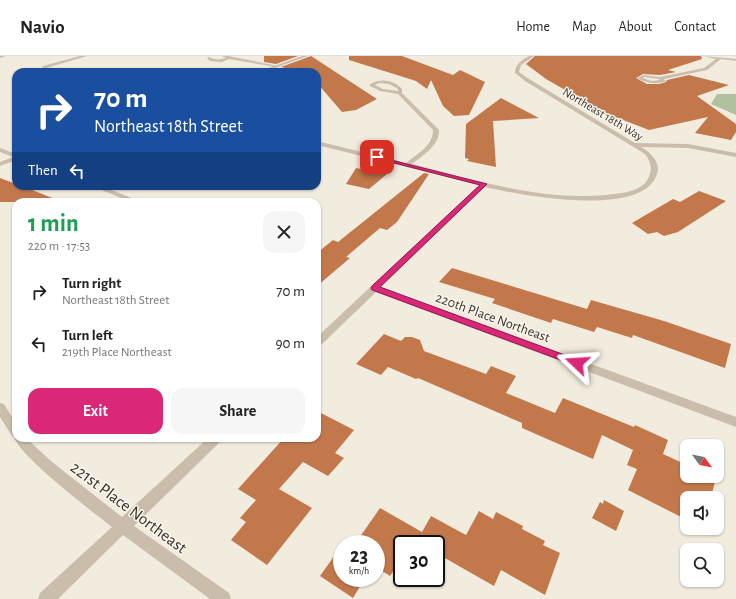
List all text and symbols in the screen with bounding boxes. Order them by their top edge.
text: Navio [20,18,65,37]
text: Home [516,20,550,34]
text: Map [572,20,596,34]
text: About [618,20,652,34]
text: Contact [674,20,716,34]
icon: right [28,84,80,136]
text: 70 m [94,85,148,113]
street label: Northeast 18th Way [560,85,645,144]
text: Northeast 18th Street [94,118,243,136]
pin [360,140,394,174]
icon: arrive [366,146,388,168]
icon: left [66,160,88,182]
text: Then [28,163,58,178]
button: close [263,211,305,253]
text: 1 min [28,212,79,236]
text: 220 m · 17:53 [28,240,90,253]
text: Turn right [62,276,121,291]
icon: right [28,281,50,303]
text: 70 m [276,284,305,299]
street label: 220th Place Northeast [434,291,552,345]
text: Northeast 18th Street [62,294,169,307]
text: Turn left [62,328,113,343]
icon: left [28,333,50,355]
text: 90 m [276,336,305,351]
position arrow [556,342,598,384]
text: 219th Place Northeast [62,346,172,359]
button: Exit [28,388,163,434]
button: Share [171,388,305,434]
north arrow [680,439,724,483]
map controls [680,439,724,587]
street label: 221st Place Northeast [67,458,190,557]
button: sound [680,491,724,535]
speed limit sign: 30 [393,535,445,587]
button: search [680,543,724,587]
text: 23 [350,546,368,566]
text: km/h [349,566,369,576]

